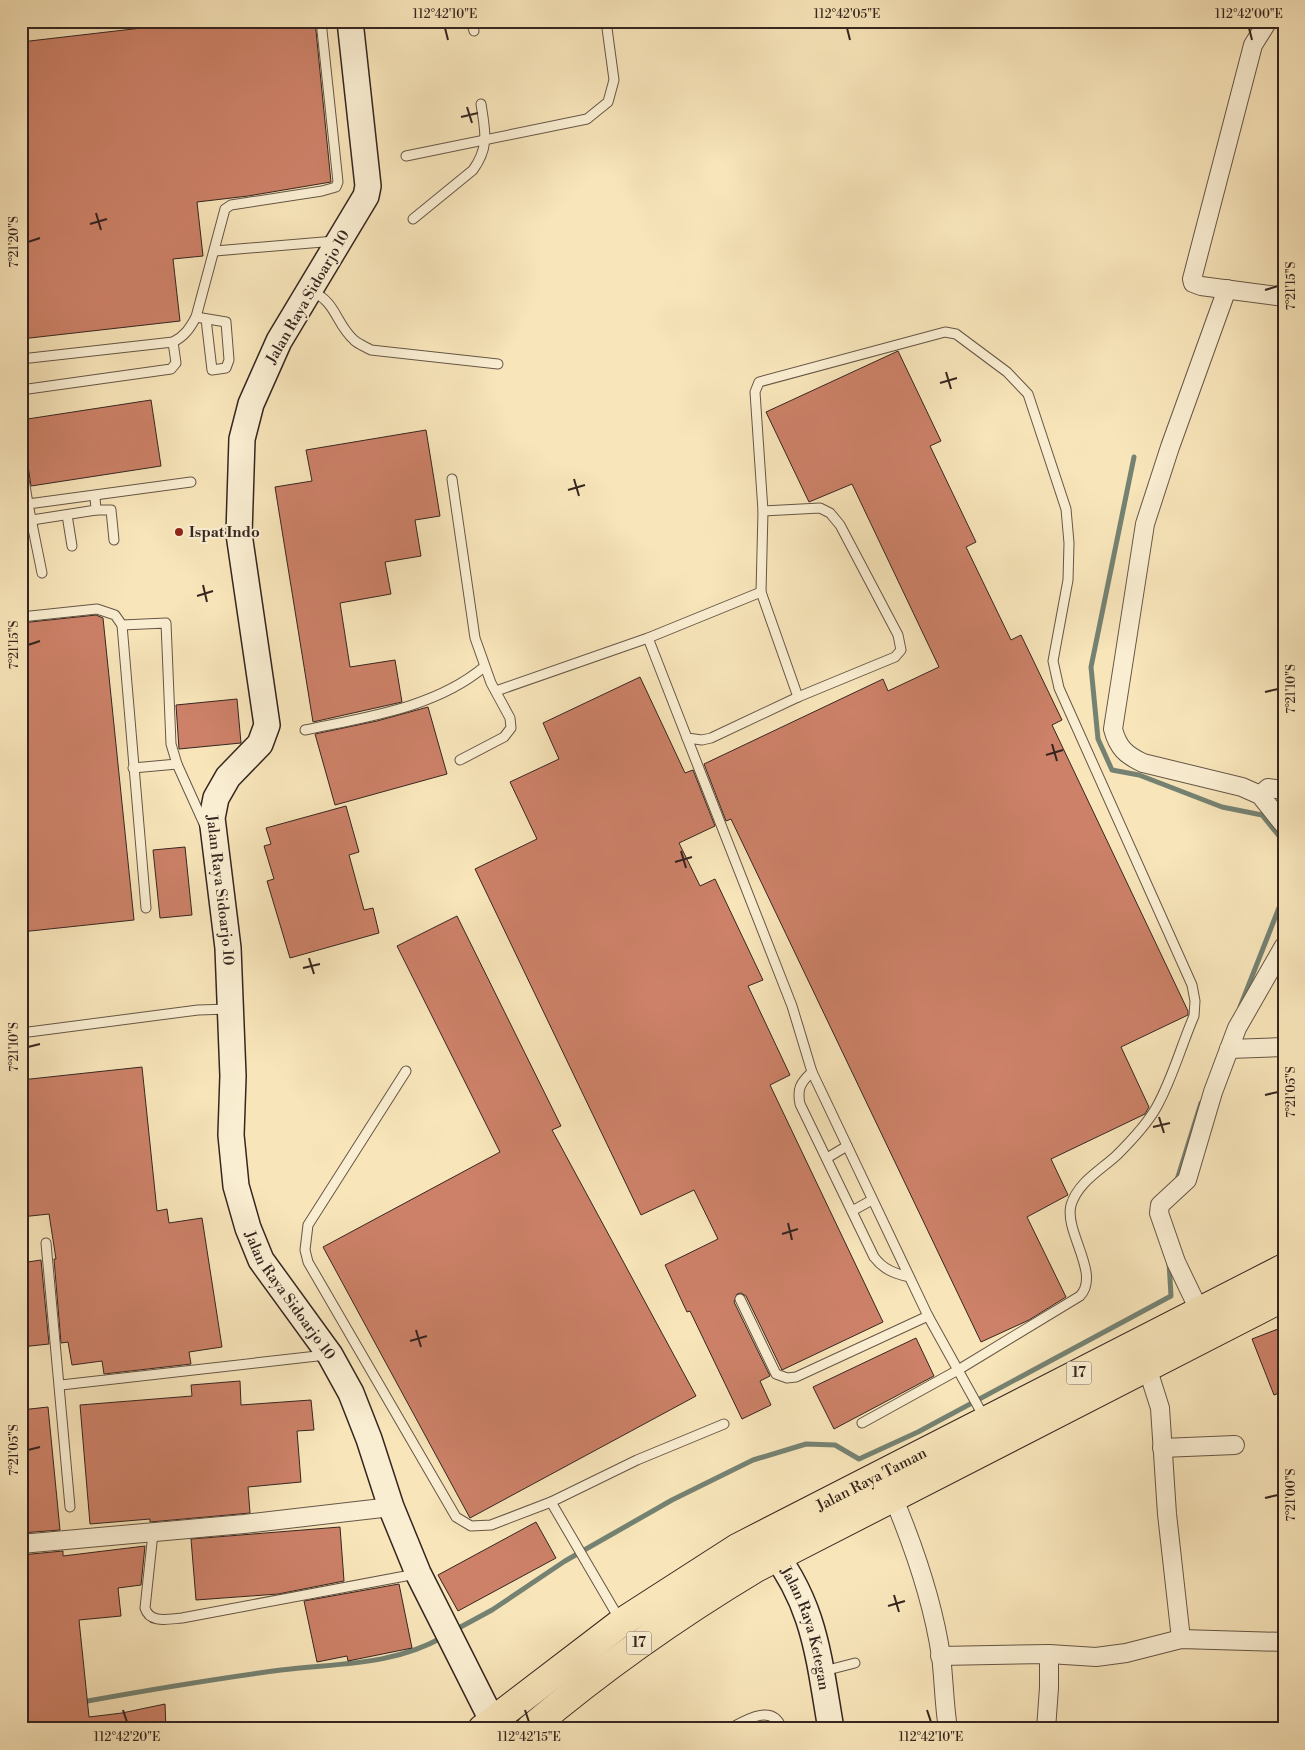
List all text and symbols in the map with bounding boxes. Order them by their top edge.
text: 112°42'10"E [413,7,477,22]
text: 112°42'05"E [814,7,880,22]
text: 112°42'00"E [1215,7,1283,22]
text: 7°21'20"S [7,216,22,268]
street label: Jalan Raya Sidoarjo 10 [261,227,354,368]
text: 7°21'15"S [1284,262,1299,310]
place label: Ispat Indo [189,523,260,542]
marker: Ispat Indo [173,526,185,538]
text: 7°21'15"S [7,621,22,669]
text: 7°21'10"S [1284,664,1299,714]
street label: Jalan Raya Sidoarjo 10 [202,813,238,966]
text: 7°21'10"S [7,1022,22,1072]
text: 7°21'05"S [1284,1066,1299,1118]
street label: Jalan Raya Sidoarjo 10 [240,1227,340,1363]
road number: 17 [1066,1362,1092,1385]
text: 7°21'05"S [7,1424,22,1476]
street label: Jalan Raya Taman [812,1443,930,1516]
text: 7°21'00"S [1284,1468,1299,1521]
street label: Jalan Raya Ketegan [776,1562,834,1692]
road number: 17 [626,1632,652,1655]
text: 112°42'20"E [94,1730,160,1745]
text: 112°42'15"E [497,1730,561,1745]
text: 112°42'10"E [899,1730,963,1745]

